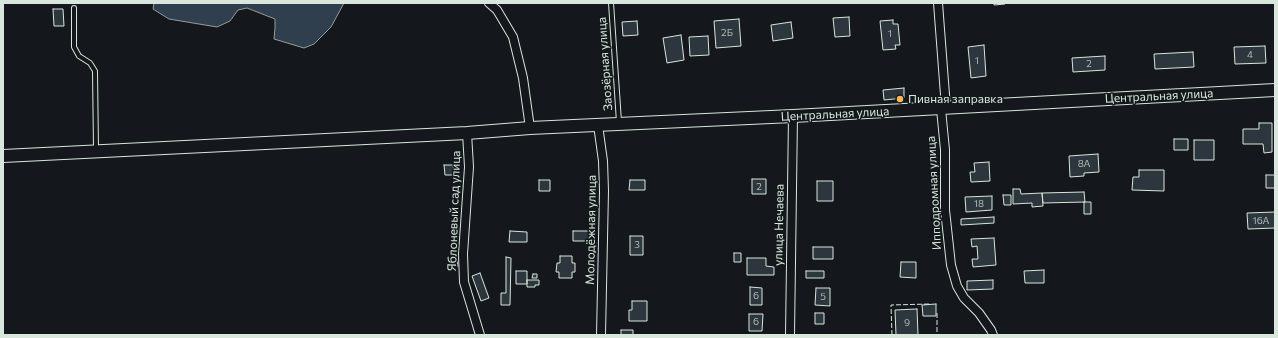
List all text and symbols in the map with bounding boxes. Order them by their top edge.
street label: Заозёрная улица [595,17,615,111]
house number: 2Б [721,27,733,39]
house number: 1 [888,28,892,40]
house number: 4 [1247,49,1253,61]
house number: 1 [975,55,979,67]
house number: 2 [1086,58,1092,70]
street label: Центральная улица [1104,86,1214,106]
place label: Пивная заправка [908,92,1003,106]
marker: Пивная заправка [895,94,905,104]
street label: Центральная улица [780,104,890,124]
street label: Ипподромная улица [924,136,944,250]
street label: Яблоневый сад улица [445,150,463,272]
house number: 8А [1078,158,1090,170]
street label: Молодёжная улица [583,175,599,285]
house number: 2 [756,181,762,193]
street label: улица Нечаева [771,184,787,266]
house number: 18 [974,198,984,210]
house number: 16А [1252,215,1270,227]
house number: 3 [634,239,640,251]
house number: 6 [753,290,759,302]
house number: 5 [820,291,826,303]
house number: 6 [753,316,759,328]
house number: 9 [904,317,910,329]

